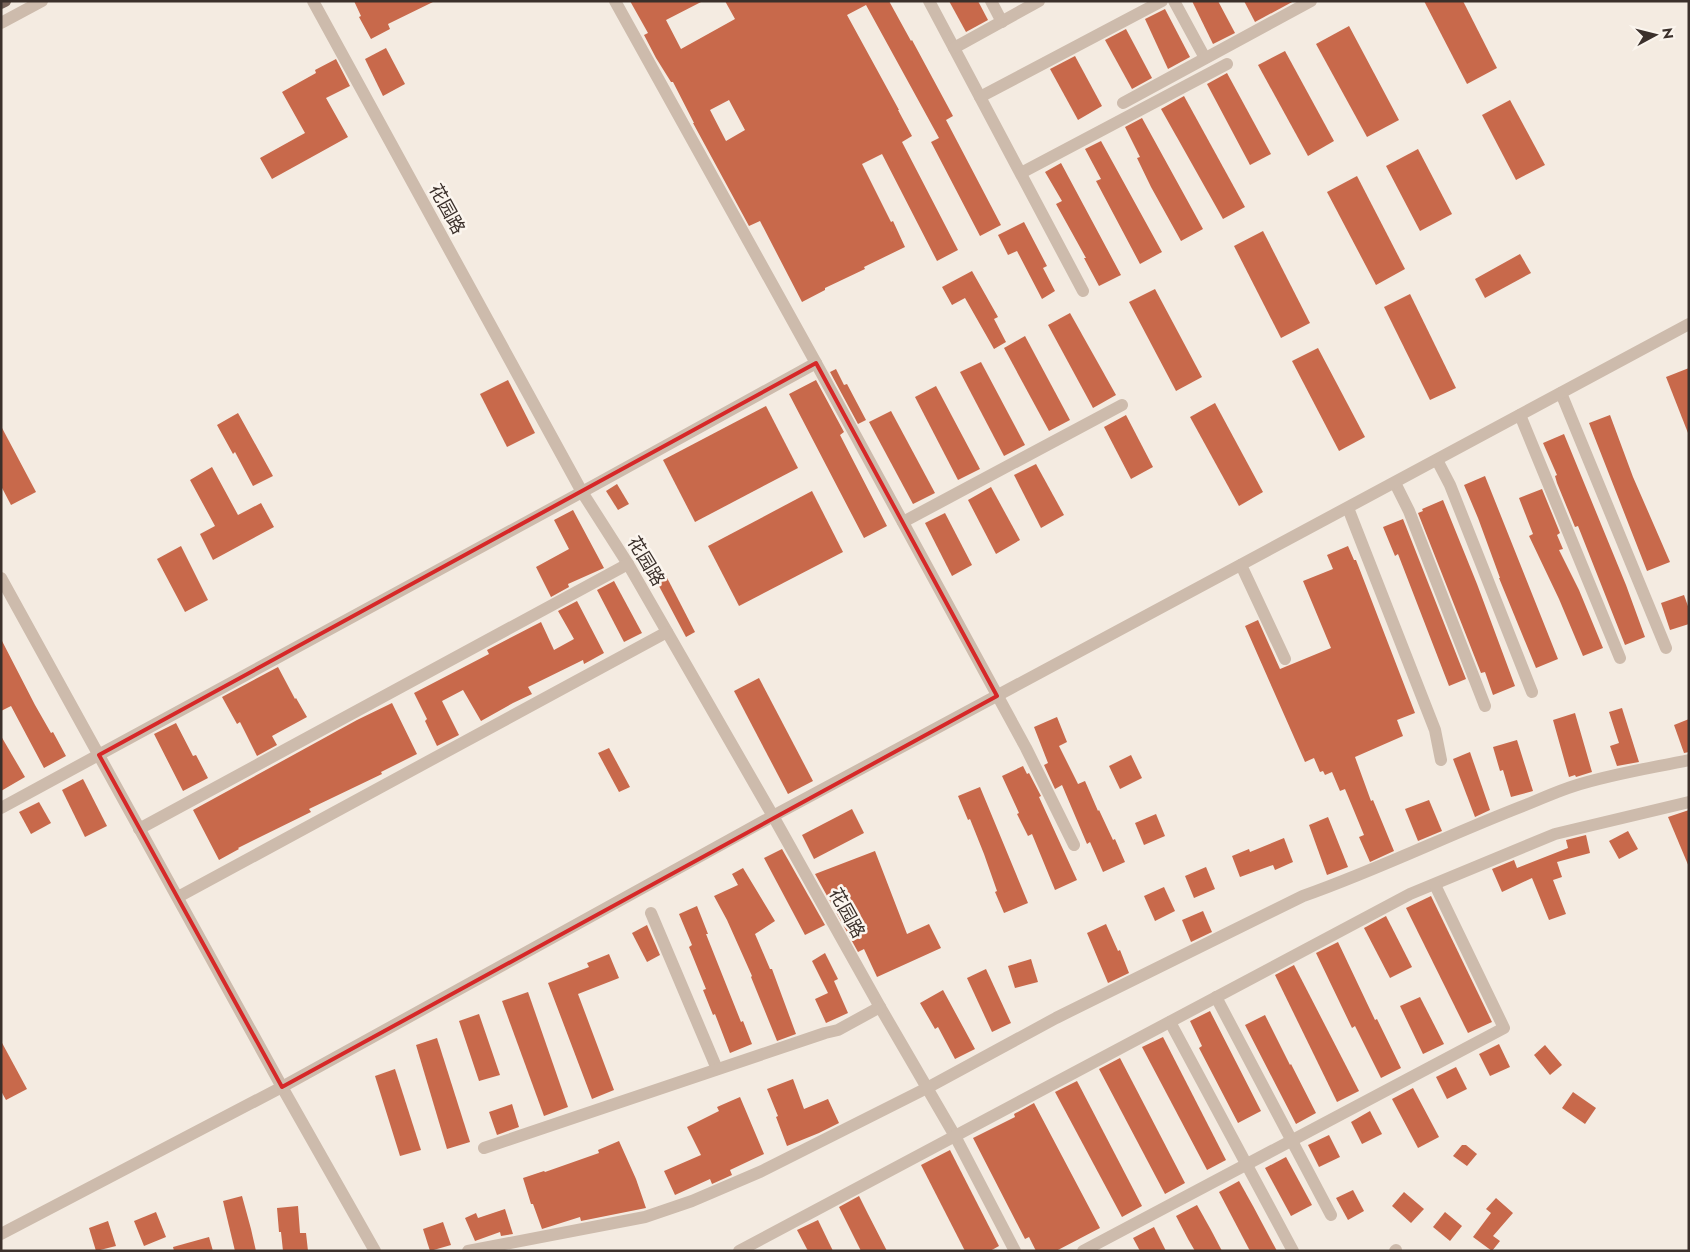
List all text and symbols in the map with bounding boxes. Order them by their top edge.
north arrow [1630,10,1680,60]
text: N [1657,27,1679,40]
street label: 花园路 [423,179,471,239]
street label: 花园路 [621,531,671,591]
street label: 花园路 [823,883,871,943]

